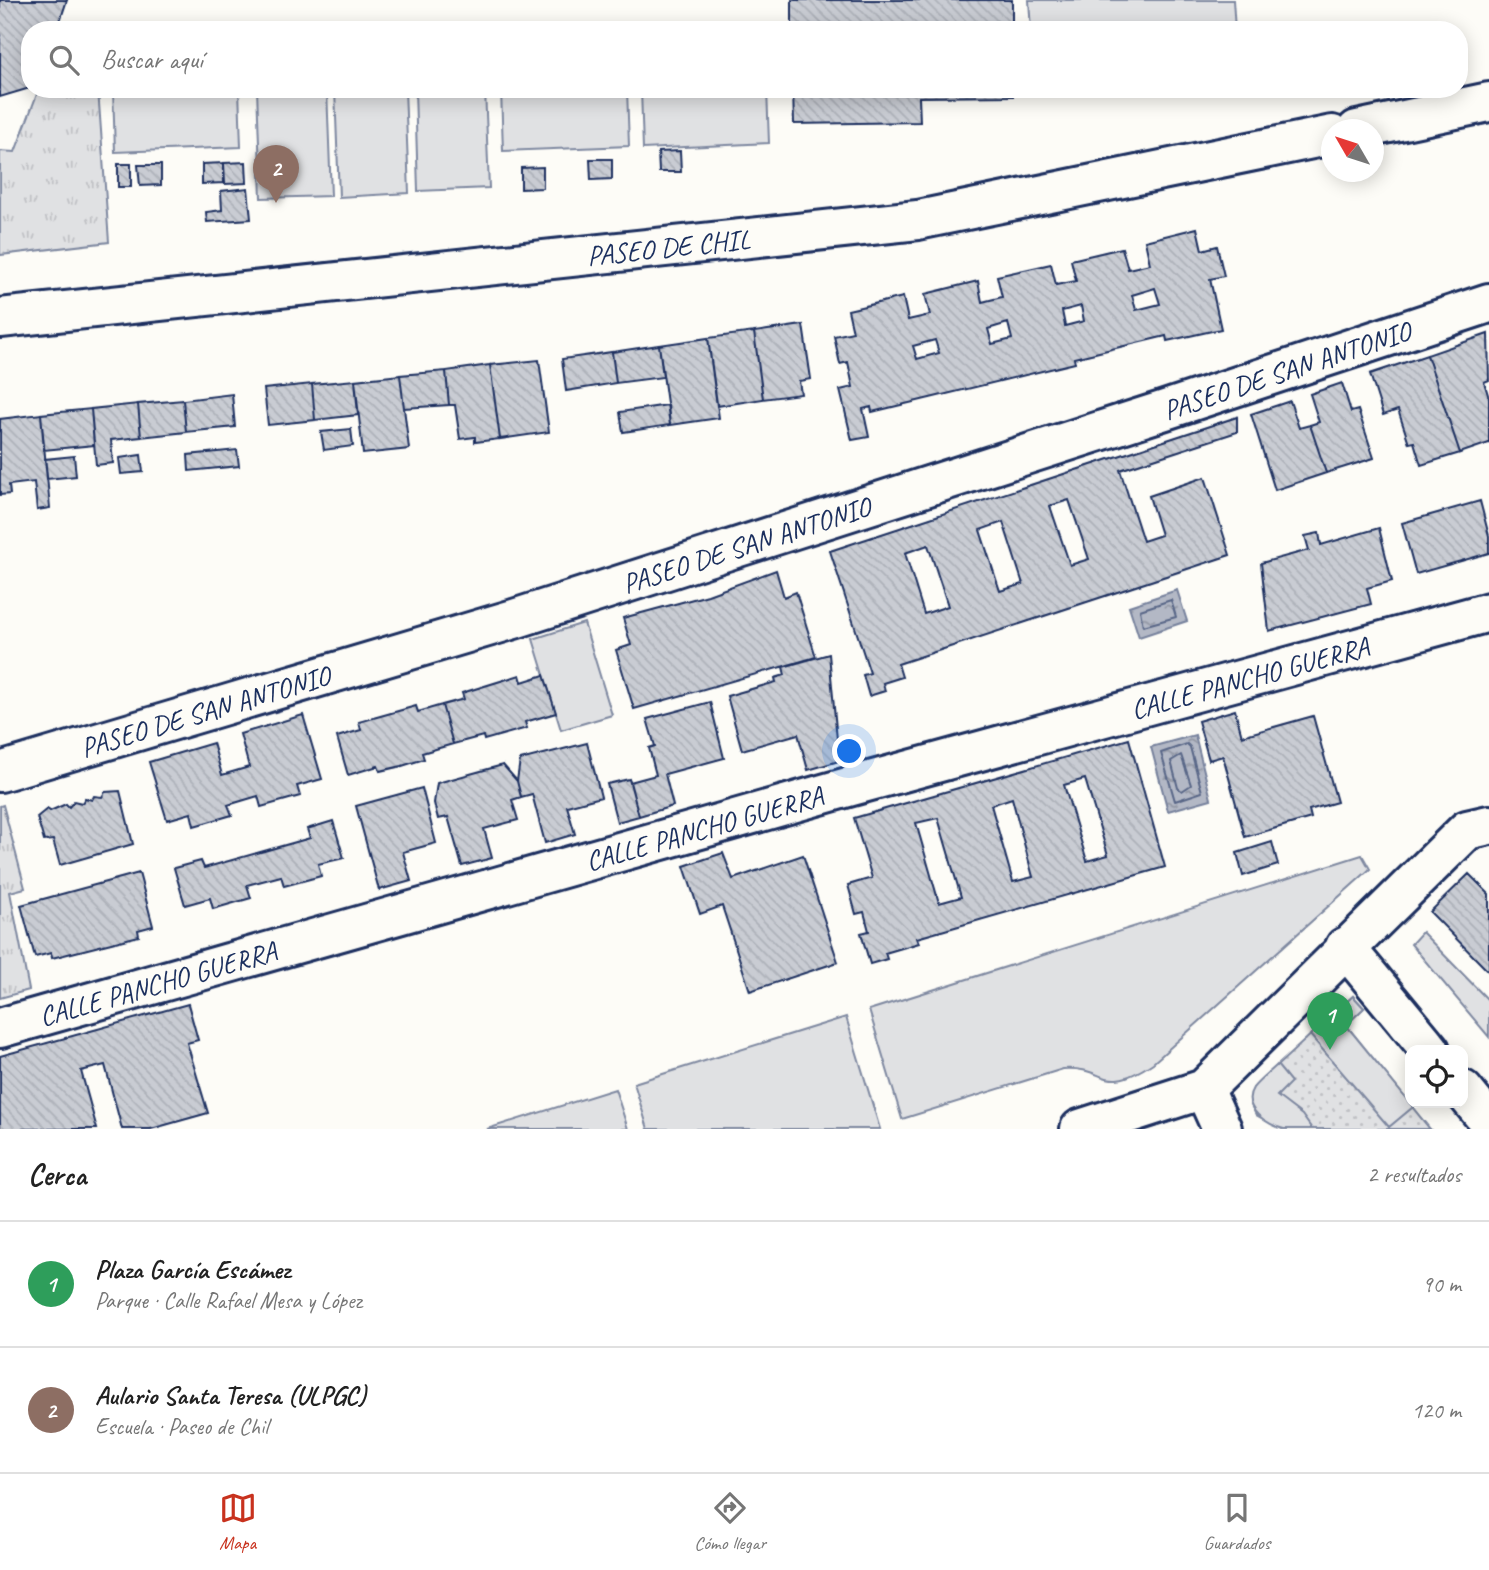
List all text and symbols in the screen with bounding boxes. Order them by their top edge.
search box [21,21,1468,98]
icon: search [45,41,83,79]
text: Buscar aquí [101,43,203,76]
north arrow [1321,119,1384,182]
pin: 2 [253,145,299,203]
street label: PASEO DE CHIL [585,221,752,273]
street label: PASEO DE SAN ANTONIO [1158,312,1418,427]
street label: PASEO DE SAN ANTONIO [618,488,878,601]
street label: CALLE PANCHO GUERRA [1127,628,1375,727]
street label: PASEO DE SAN ANTONIO [76,657,337,765]
your location [832,734,866,768]
street label: CALLE PANCHO GUERRA [582,778,829,879]
street label: CALLE PANCHO GUERRA [35,933,282,1034]
pin: 1 [1307,992,1353,1050]
map controls [1405,1045,1468,1108]
button: locate [1405,1045,1468,1108]
text: Cerca [28,1156,86,1194]
text: 2 resultados [1367,1160,1461,1189]
text: Plaza García Escámez [95,1253,290,1286]
text: 1 [46,1270,56,1299]
text: 90 m [1422,1270,1461,1299]
text: Parque · Calle Rafael Mesa y López [95,1286,362,1315]
text: Aulario Santa Teresa (ULPGC) [95,1379,366,1412]
text: 2 [46,1396,56,1425]
text: 120 m [1412,1396,1461,1425]
text: Escuela · Paseo de Chil [95,1412,268,1441]
tab: Mapa [219,1489,257,1555]
tab: Cómo llegar [694,1489,766,1555]
tab: Guardados [1204,1489,1270,1555]

